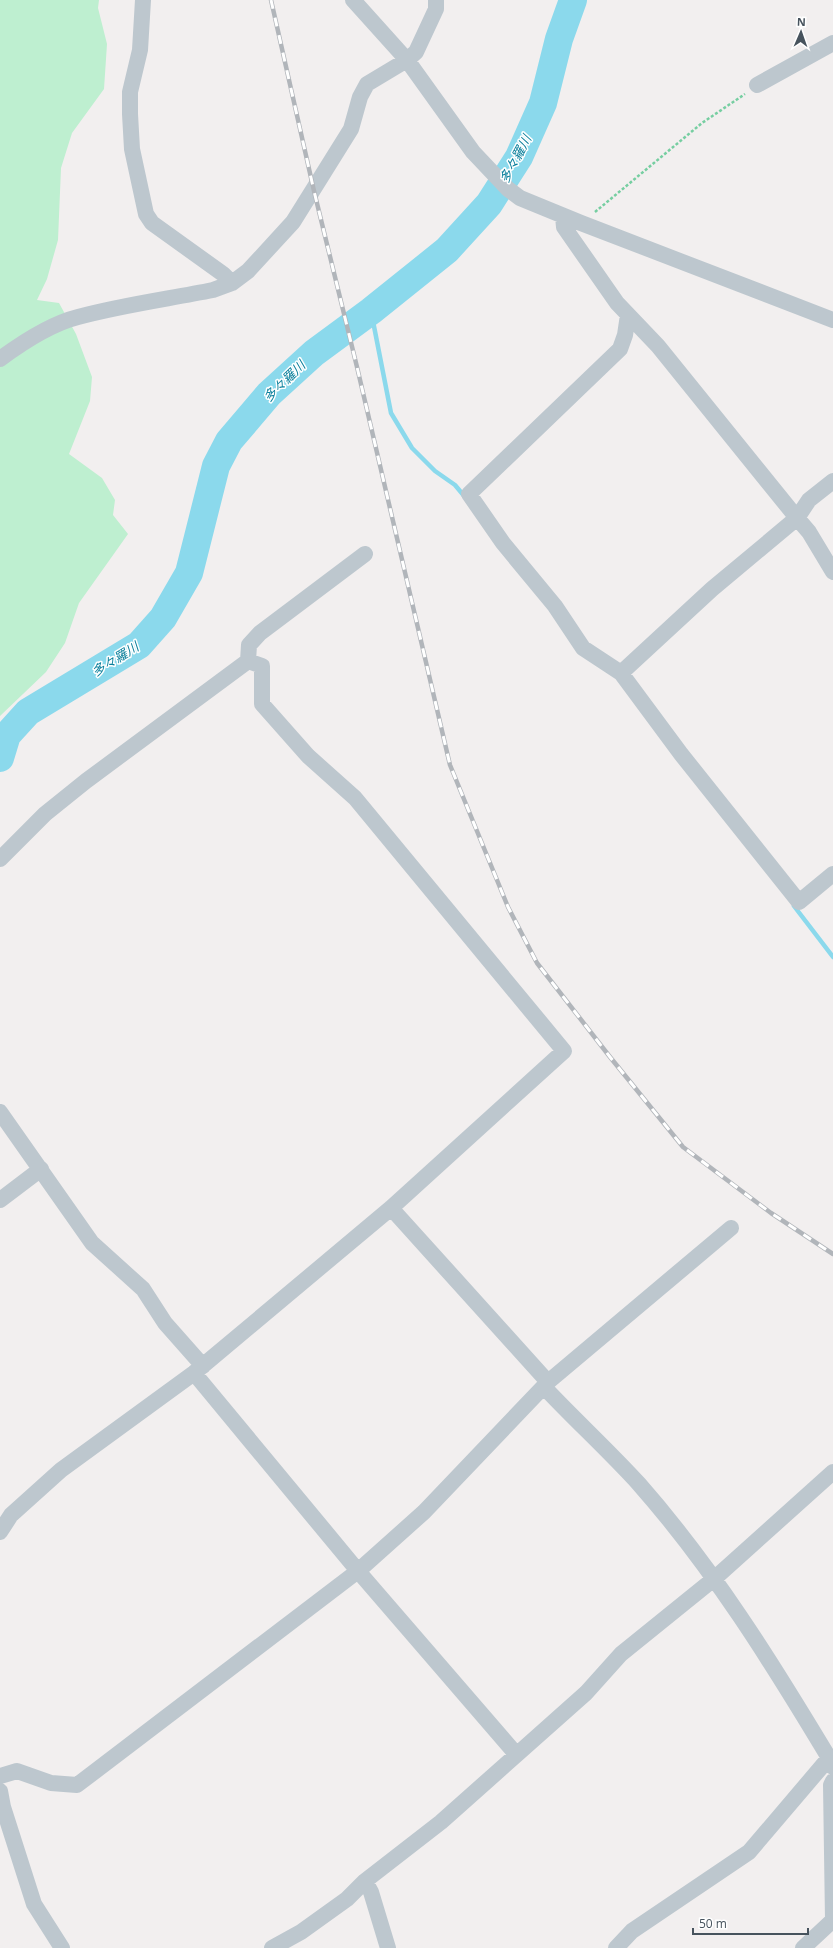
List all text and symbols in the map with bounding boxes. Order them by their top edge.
north arrow [781,12,821,52]
text: N [797,14,806,29]
water label: 多々羅川 [495,130,536,186]
water label: 多々羅川 [259,355,310,406]
water label: 多々羅川 [88,637,144,680]
scale bar [693,1910,808,1936]
text: 50 m [699,1915,727,1932]

